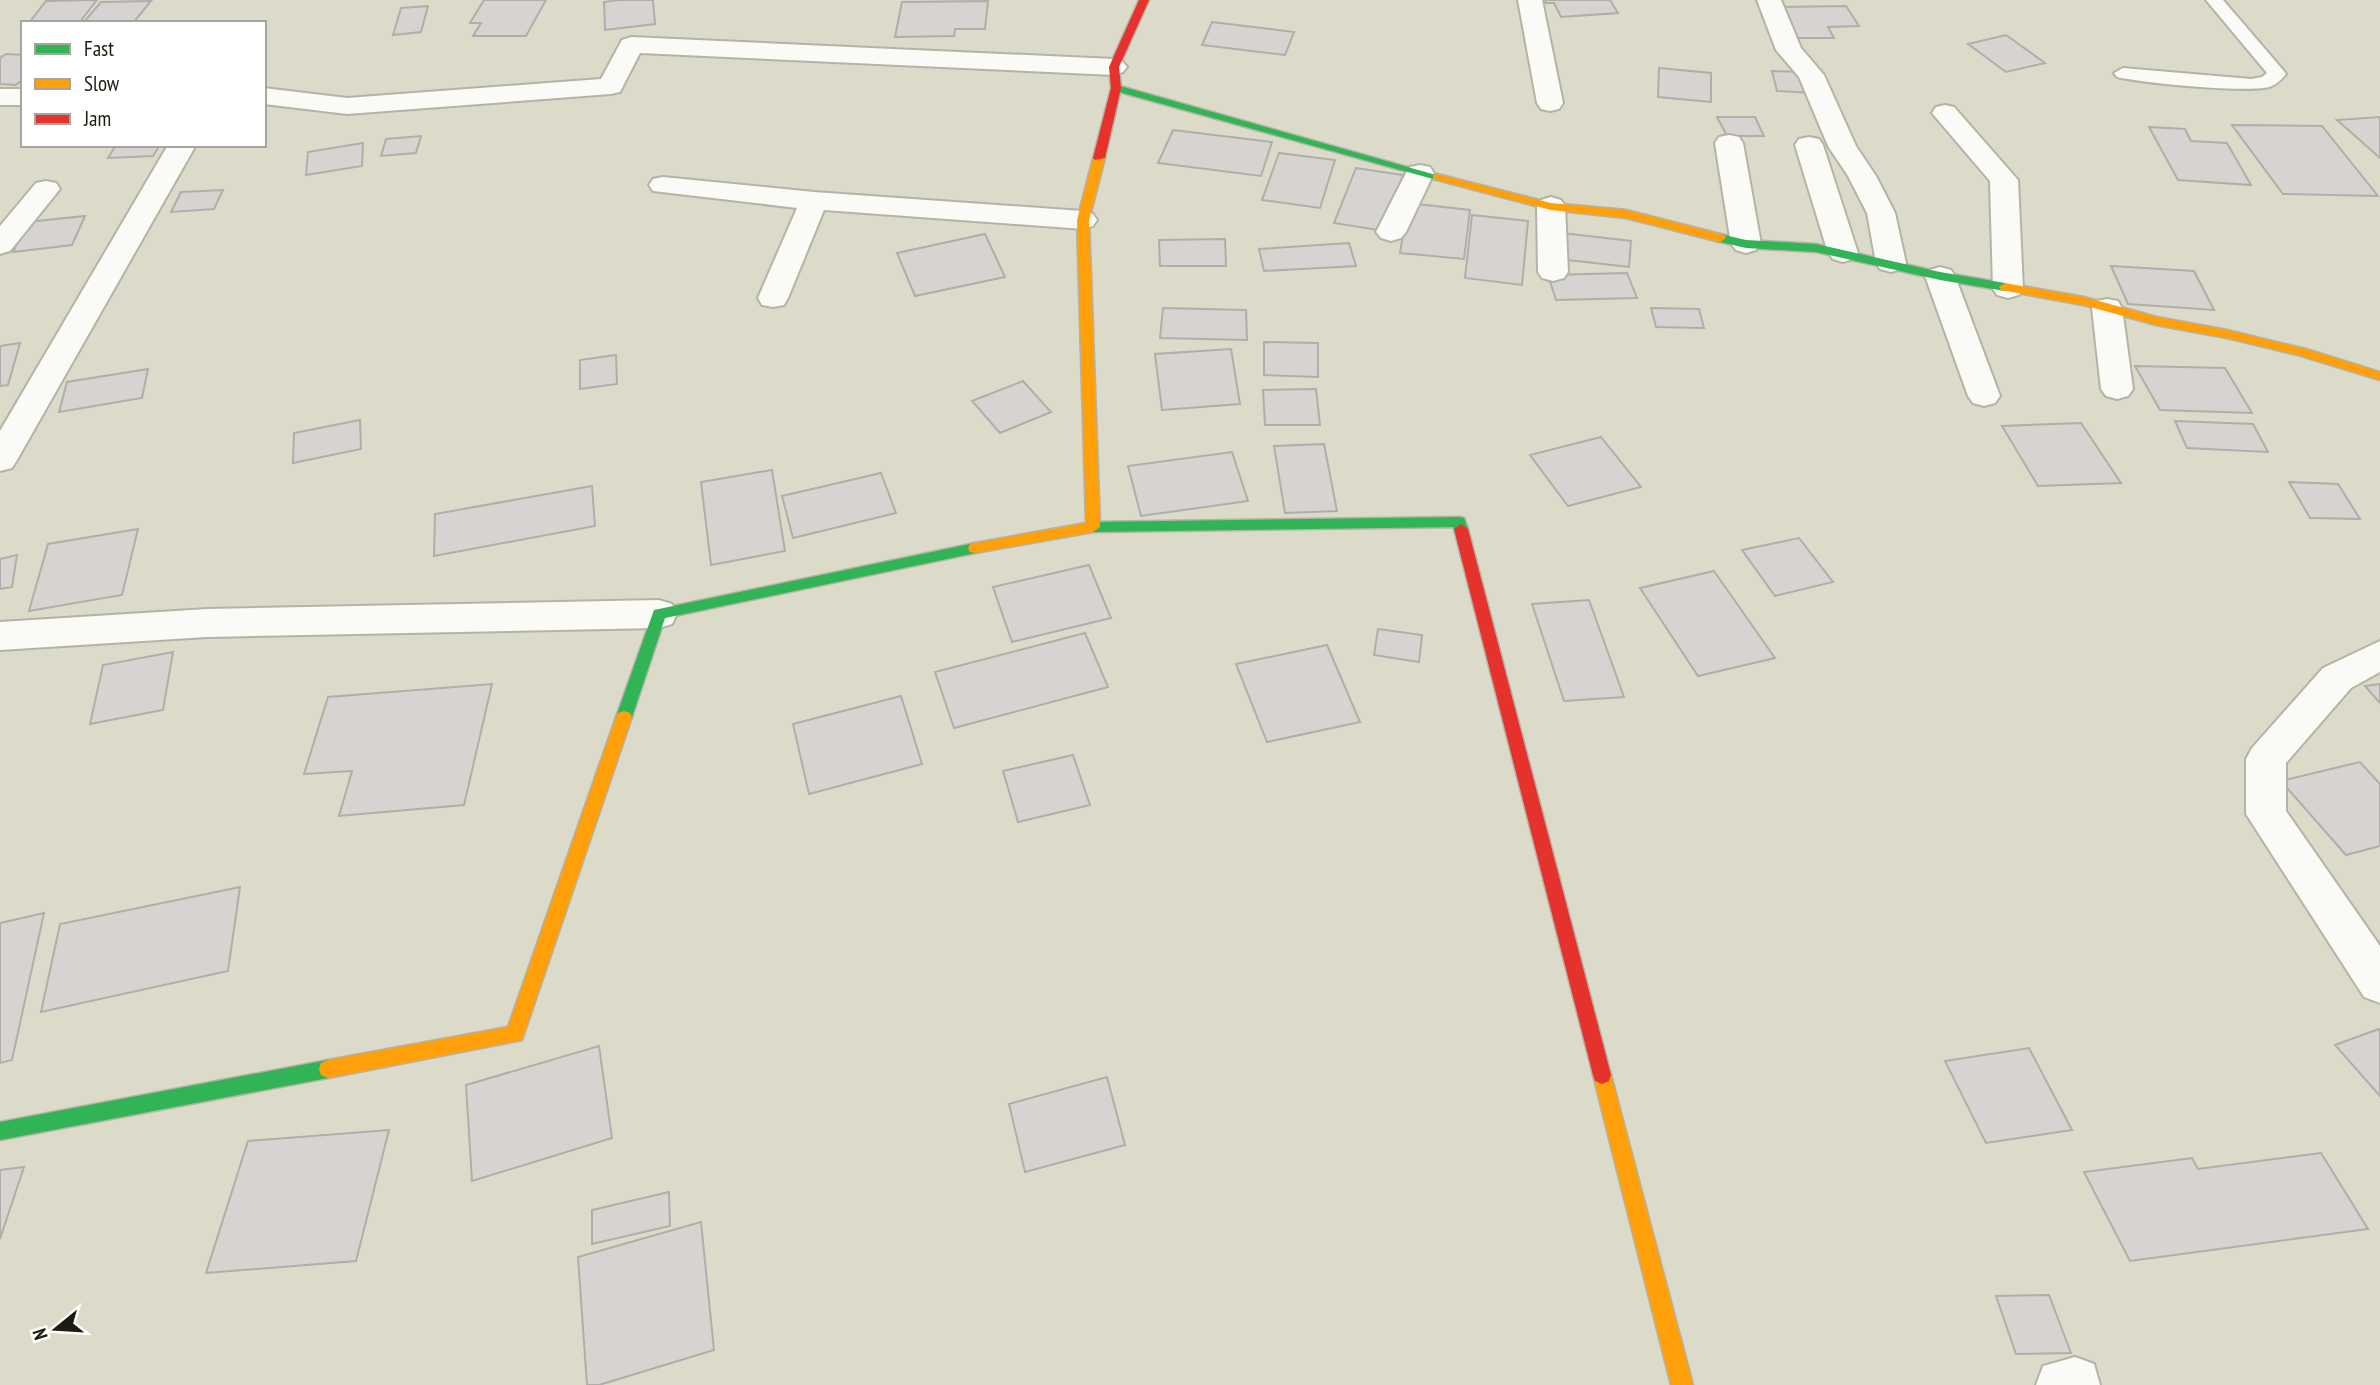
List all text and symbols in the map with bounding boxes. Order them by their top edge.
legend [21,21,266,147]
text: Fast [84,35,114,62]
text: Slow [84,70,120,97]
text: Jam [83,105,111,132]
north arrow [21,1294,91,1364]
text: N [27,1326,53,1343]

